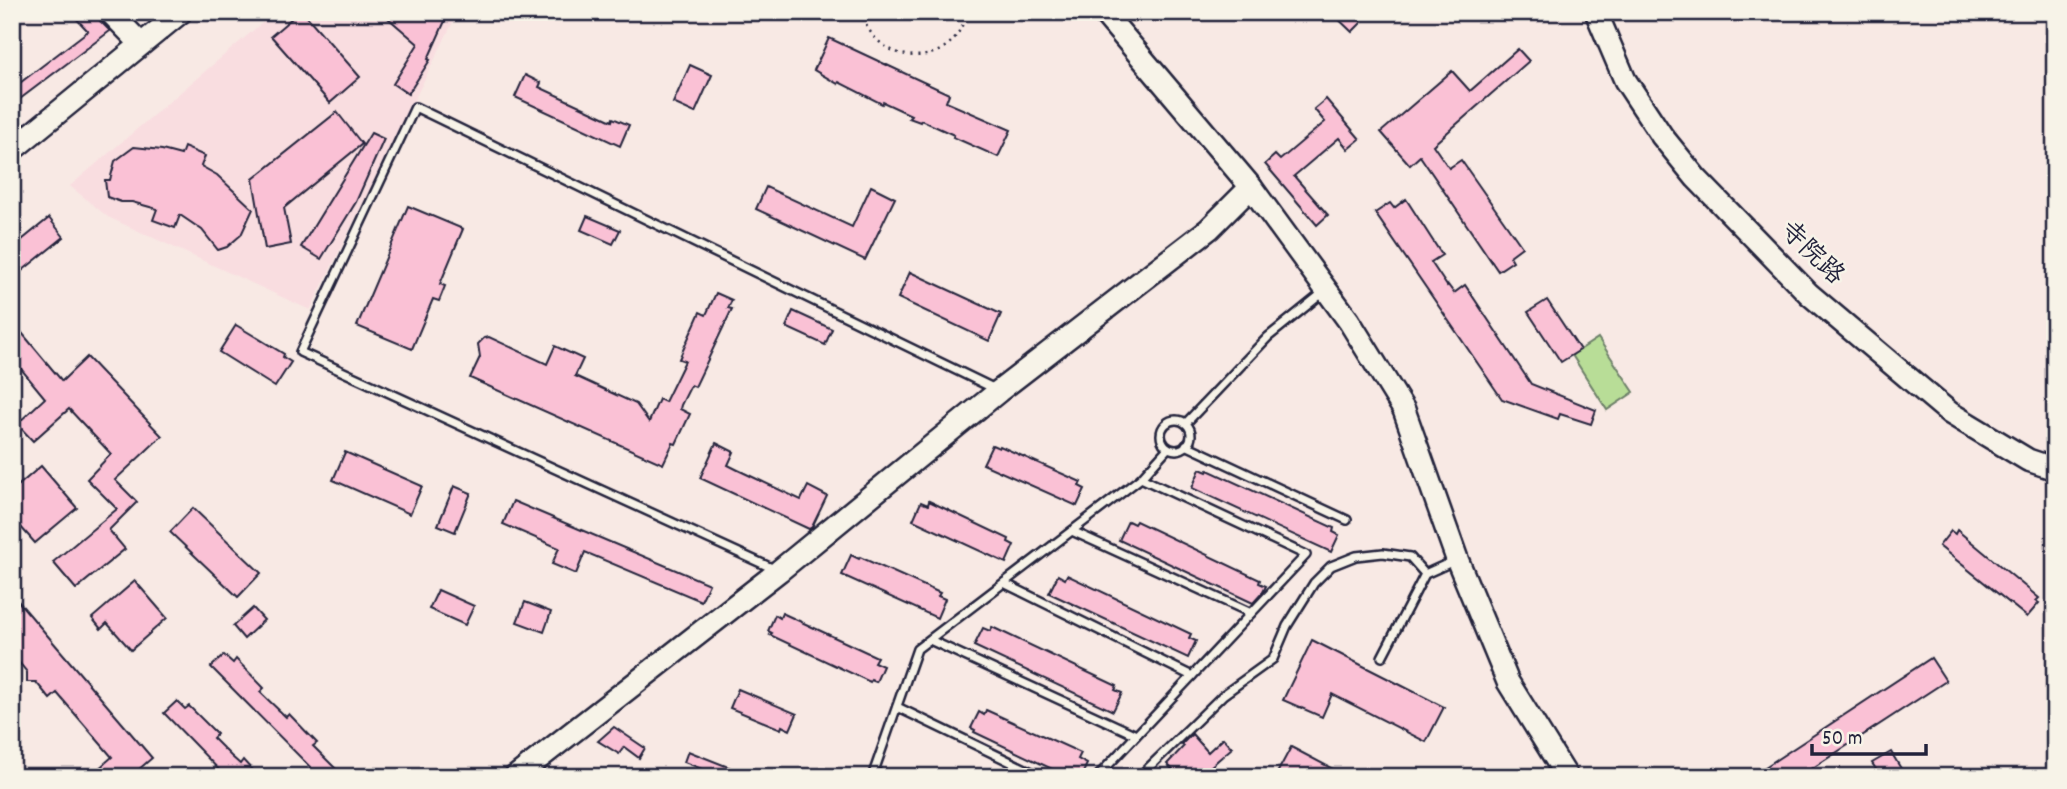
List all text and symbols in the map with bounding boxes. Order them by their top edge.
street label: 寺院路 [1770,214,1852,294]
scale bar [1812,712,1925,756]
text: 50 m [1822,725,1862,755]

